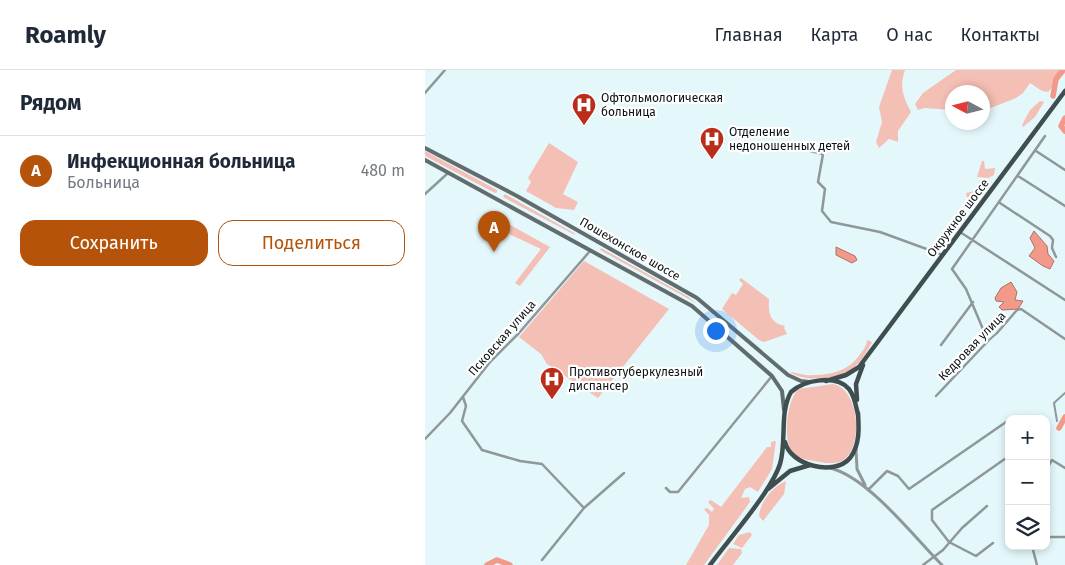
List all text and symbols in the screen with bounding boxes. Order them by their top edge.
text: Roamly [25,21,106,49]
text: Главная [715,24,783,46]
text: Карта [811,24,858,46]
text: О нас [886,24,933,46]
text: Контакты [961,24,1040,46]
north arrow [945,85,990,130]
text: Рядом [20,90,81,116]
place label: Офтольмологическая больница [601,91,723,119]
hospital icon: Офтольмологическая больница [571,92,597,126]
place label: Отделение недоношенных детей [729,125,850,153]
hospital icon: Отделение недоношенных детей [699,126,725,160]
text: Инфекционная больница [67,150,296,173]
text: A [31,161,41,180]
text: 480 m [361,161,405,180]
text: Больница [67,173,140,192]
street label: Окружное шоссе [924,176,992,260]
pin: A [478,211,510,252]
street label: Пошехонское шоссе [577,215,683,283]
button: Сохранить [20,220,208,266]
button: Поделиться [218,220,405,266]
street label: Псковская улица [465,297,539,379]
street label: Кедровая улица [936,309,1008,383]
your location [703,318,729,344]
place label: Противотуберкулезный диспансер [569,365,703,393]
hospital icon: Противотуберкулезный диспансер [539,366,565,400]
map controls [1005,415,1050,550]
button: + [1005,415,1050,460]
button: − [1005,460,1050,505]
button: layers [1005,505,1050,550]

